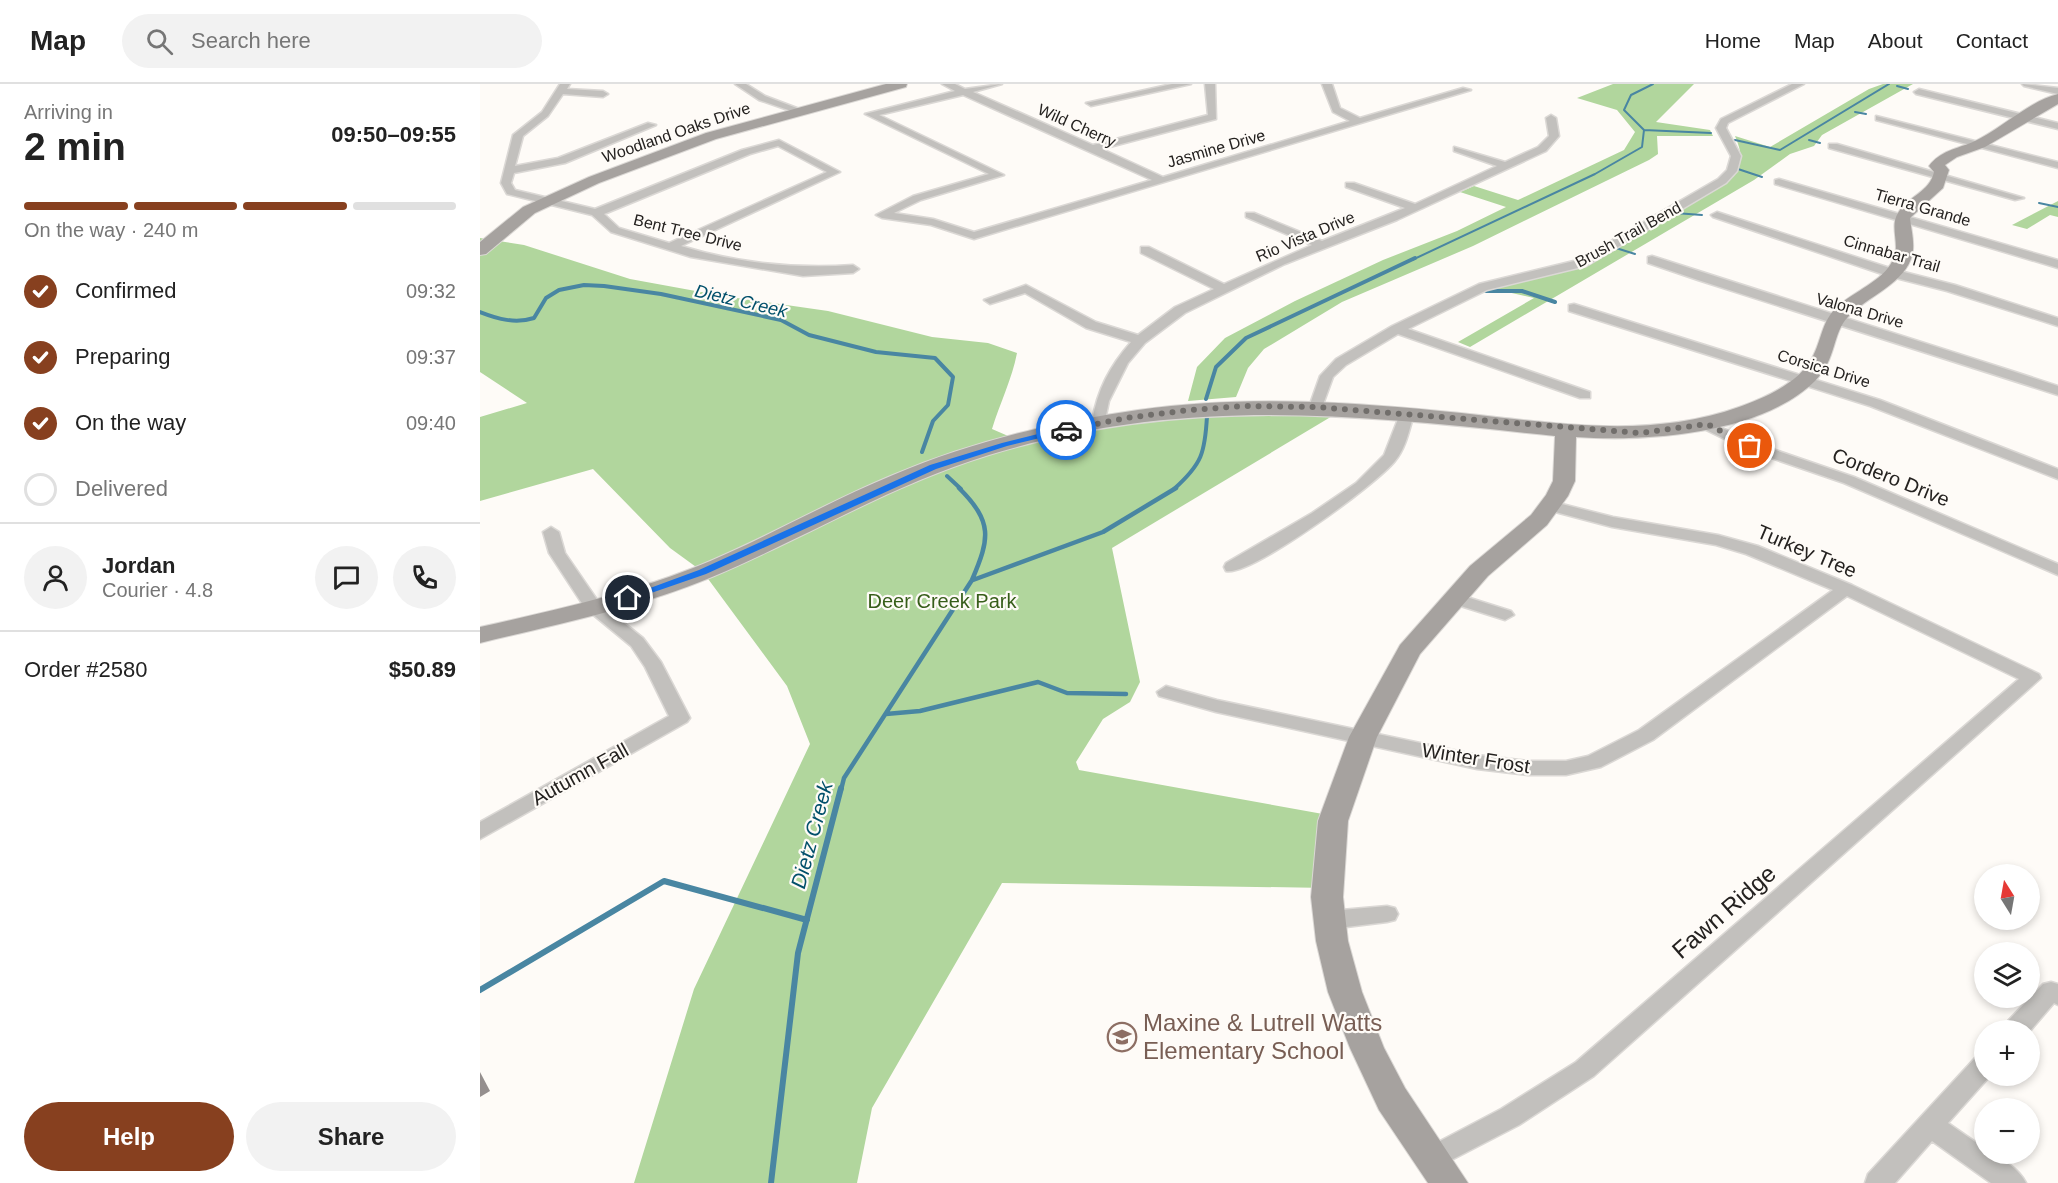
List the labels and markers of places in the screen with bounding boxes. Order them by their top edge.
pin [1724,420,1775,471]
pin [602,572,653,623]
place label: Maxine & Lutrell Watts Elementary School [1143,1009,1382,1064]
school or university icon: Maxine & Lutrell Watts Elementary School [1106,1021,1138,1053]

